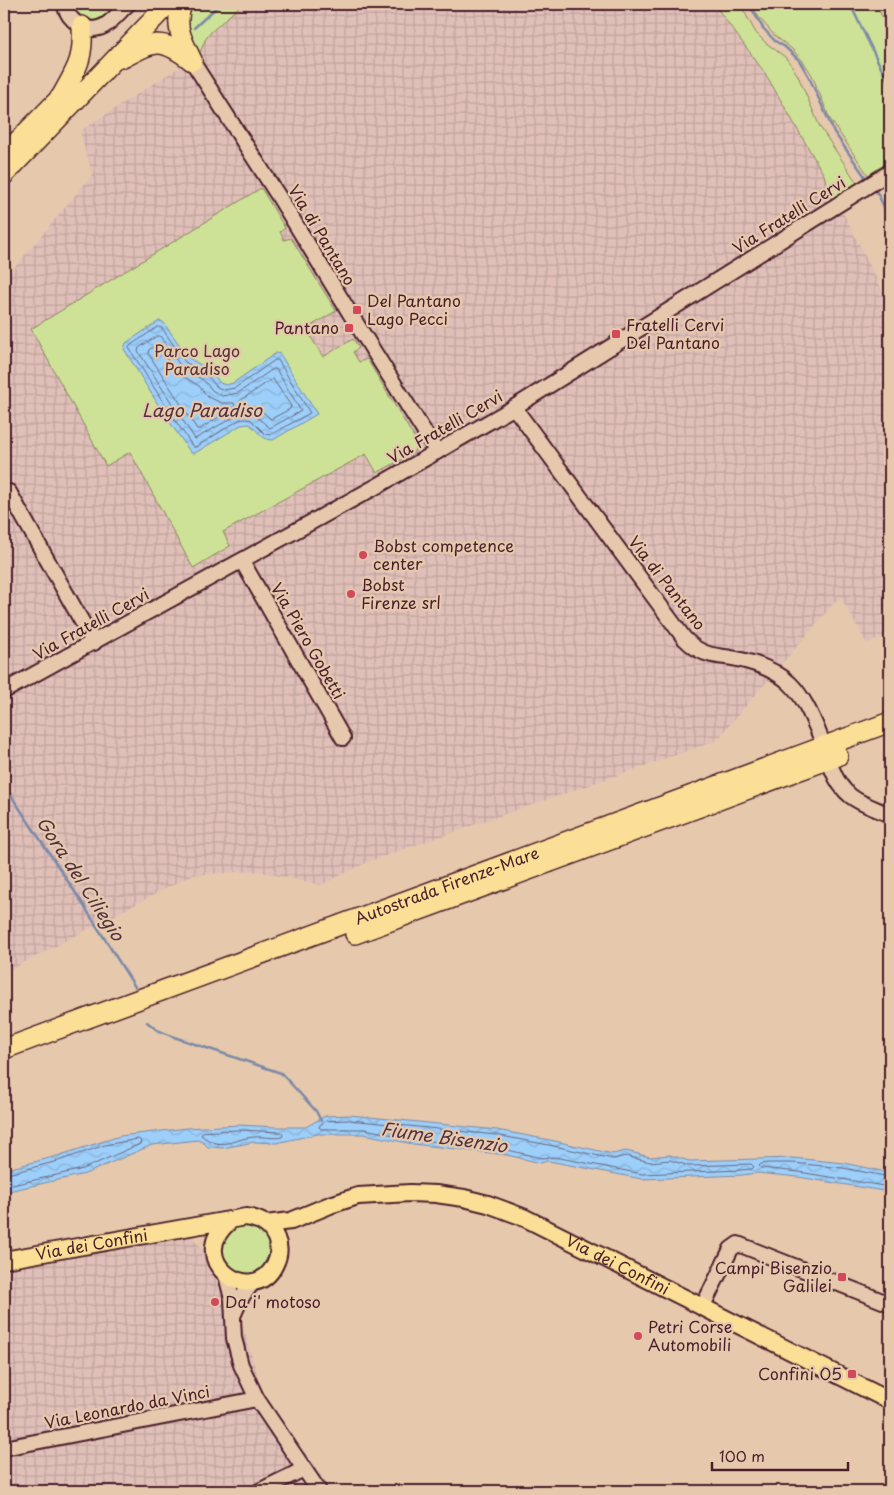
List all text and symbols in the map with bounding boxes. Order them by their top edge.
street label: Via Fratelli Cervi [727,170,850,259]
street label: Via di Pantano [283,180,363,290]
place label: Del Pantano Lago Pecci [367,288,461,330]
marker: Del Pantano Lago Pecci [351,304,363,316]
place label: Fratelli Cervi Del Pantano [626,312,724,354]
place label: Pantano [275,315,339,339]
marker: Pantano [343,322,355,334]
marker: Fratelli Cervi Del Pantano [610,328,622,340]
park label: Parco Lago Paradiso [154,338,240,380]
street label: Via Fratelli Cervi [382,383,507,469]
water label: Lago Paradiso [142,396,263,423]
street label: Via di Pantano [623,530,712,635]
place label: Bobst competence center [373,533,514,575]
marker: Bobst competence center [357,549,369,561]
place label: Bobst Firenze srl [361,572,441,614]
street label: Via Piero Gobetti [266,578,352,703]
street label: Via Fratelli Cervi [28,581,153,665]
marker: Bobst Firenze srl [345,588,357,600]
water label: Gora del Ciliegio [31,811,132,946]
street label: Autostrada Firenze-Mare [351,840,542,930]
water label: Fiume Bisenzio [379,1114,510,1159]
street label: Via dei Confini [33,1222,149,1265]
street label: Via dei Confini [562,1227,674,1300]
place label: Campi Bisenzio Galilei [715,1255,832,1297]
marker: Campi Bisenzio Galilei [836,1271,848,1283]
place label: Da i' motoso [225,1289,321,1313]
marker: Da i' motoso [209,1296,221,1308]
place label: Petri Corse Automobili [648,1314,732,1356]
marker: Petri Corse Automobili [632,1330,644,1342]
place label: Confini 05 [758,1361,842,1385]
marker: Confini 05 [846,1368,858,1380]
street label: Via Leonardo da Vinci [42,1378,212,1434]
scale bar [712,1440,848,1472]
text: 100 m [719,1444,765,1467]

